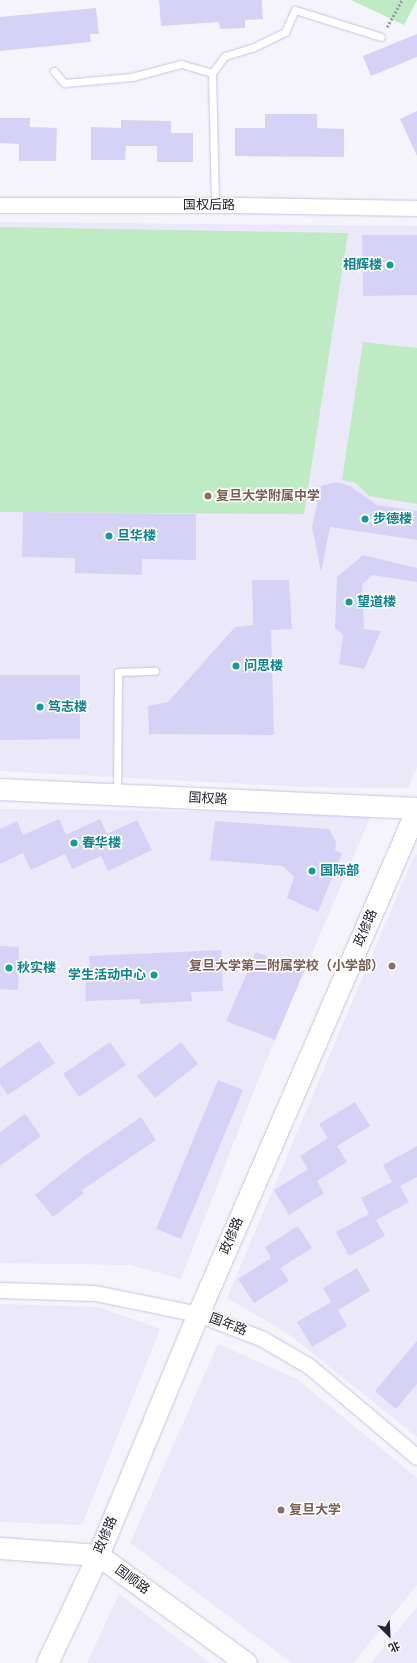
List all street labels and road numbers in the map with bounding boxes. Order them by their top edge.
street label: 国权后路 [183,197,235,213]
street label: 国权路 [188,790,228,808]
street label: 政修路 [351,907,381,949]
street label: 政修路 [217,1215,247,1257]
street label: 国年路 [207,1311,249,1339]
street label: 政修路 [91,1514,121,1556]
street label: 国顺路 [112,1562,152,1598]

